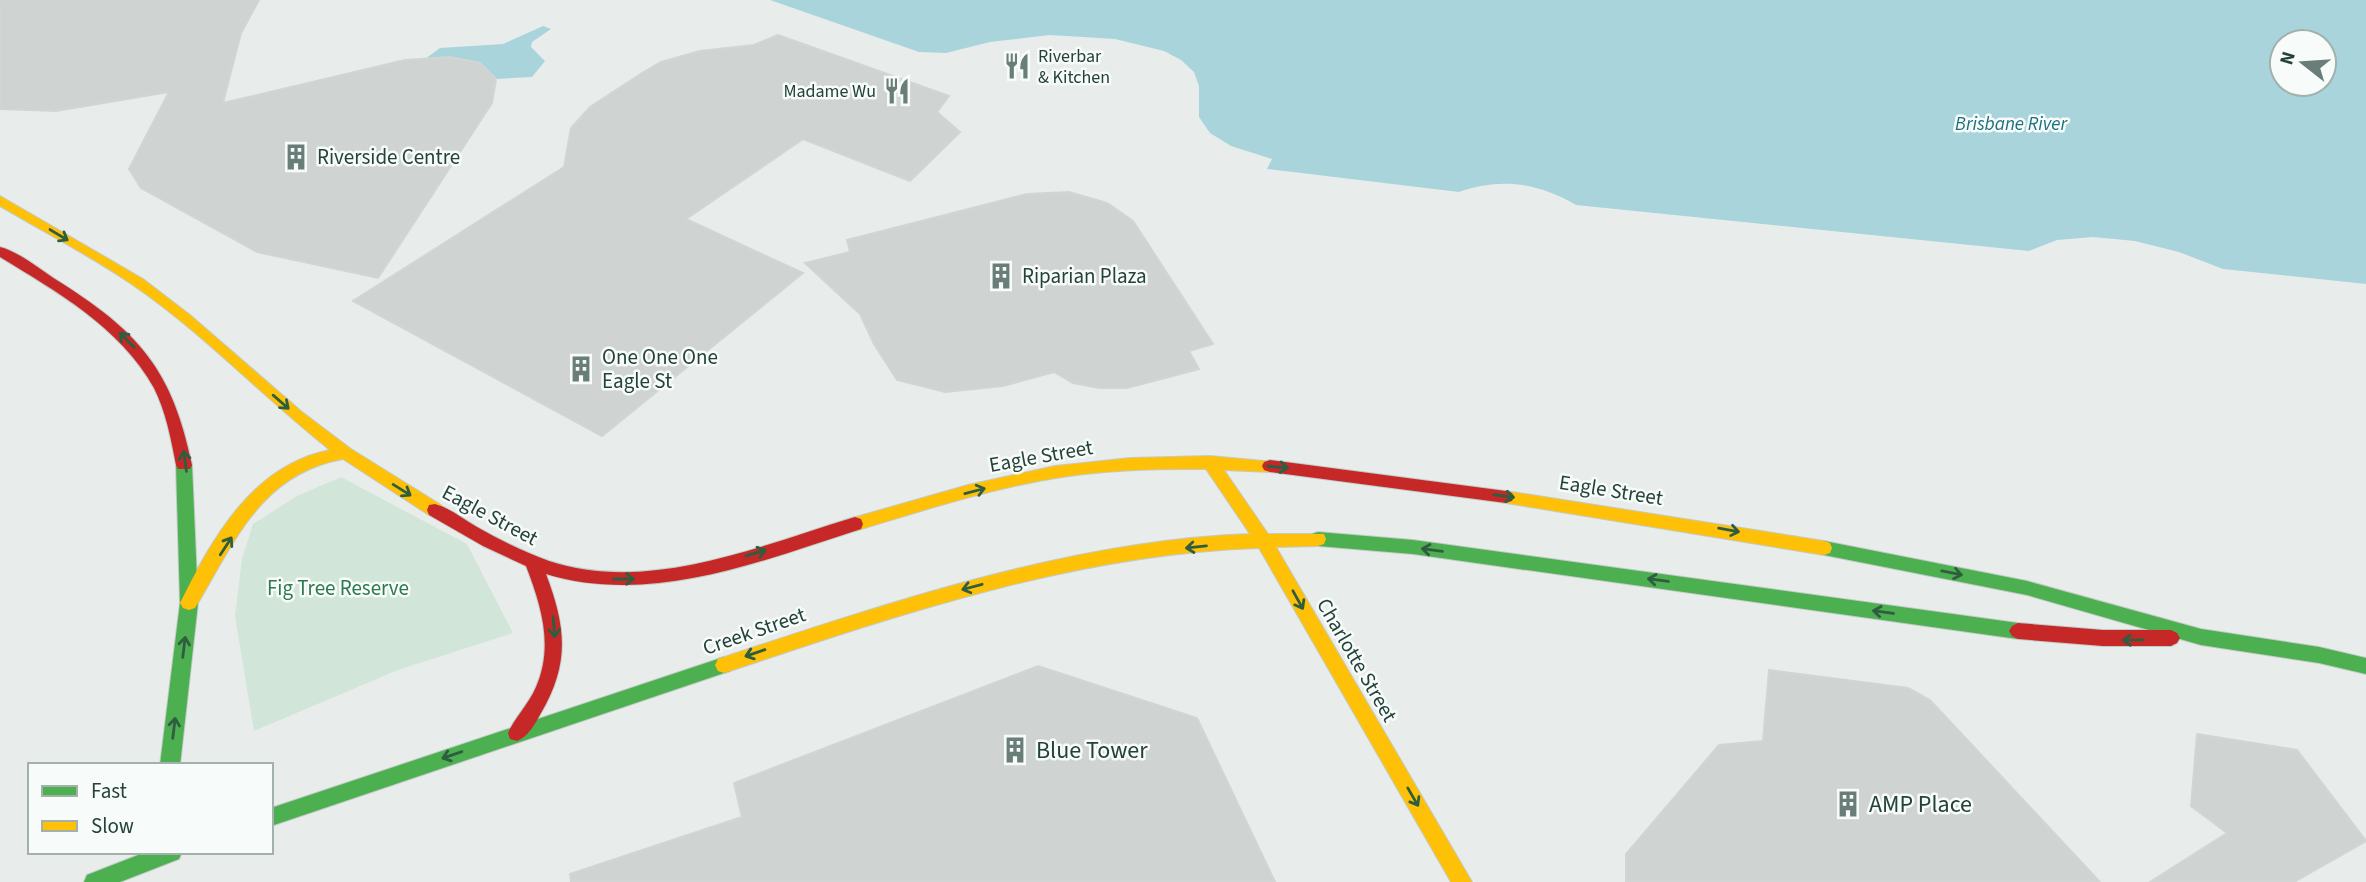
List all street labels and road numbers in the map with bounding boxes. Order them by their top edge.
street label: Eagle Street [987,432,1095,480]
street label: Eagle Street [1557,467,1665,513]
street label: Eagle Street [437,477,543,553]
street label: Charlotte Street [1309,593,1405,727]
street label: Creek Street [698,599,810,663]

